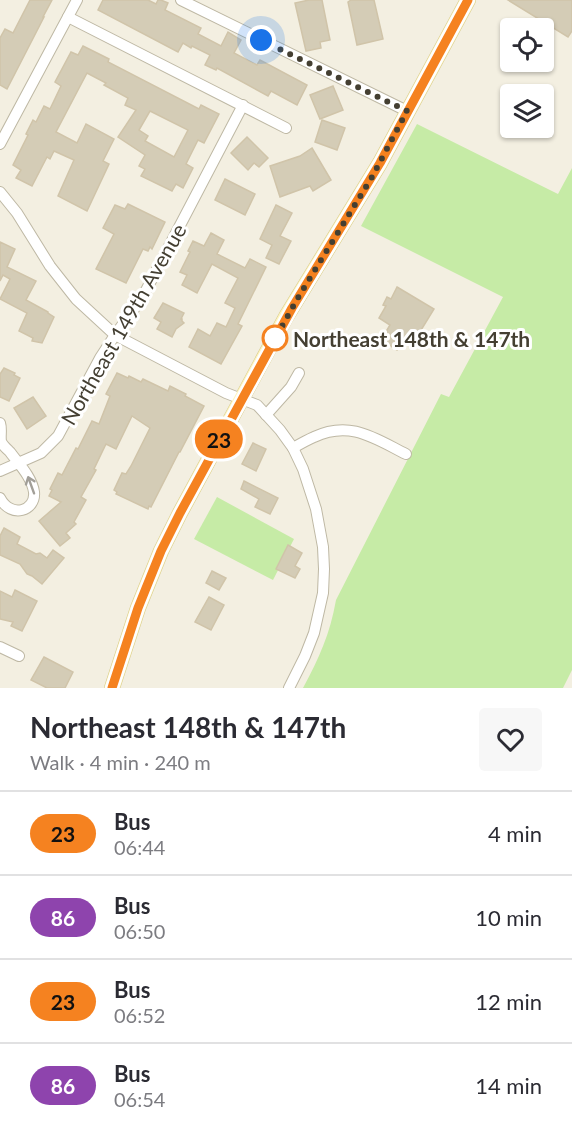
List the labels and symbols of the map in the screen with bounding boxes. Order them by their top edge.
your location [246,25,276,55]
street label: Northeast 149th Avenue [55,219,191,429]
marker: Northeast 148th & 147th [262,325,288,351]
place label: Northeast 148th & 147th [293,326,530,351]
line badge: 23 [192,420,246,458]
one-way arrow [24,477,35,495]

